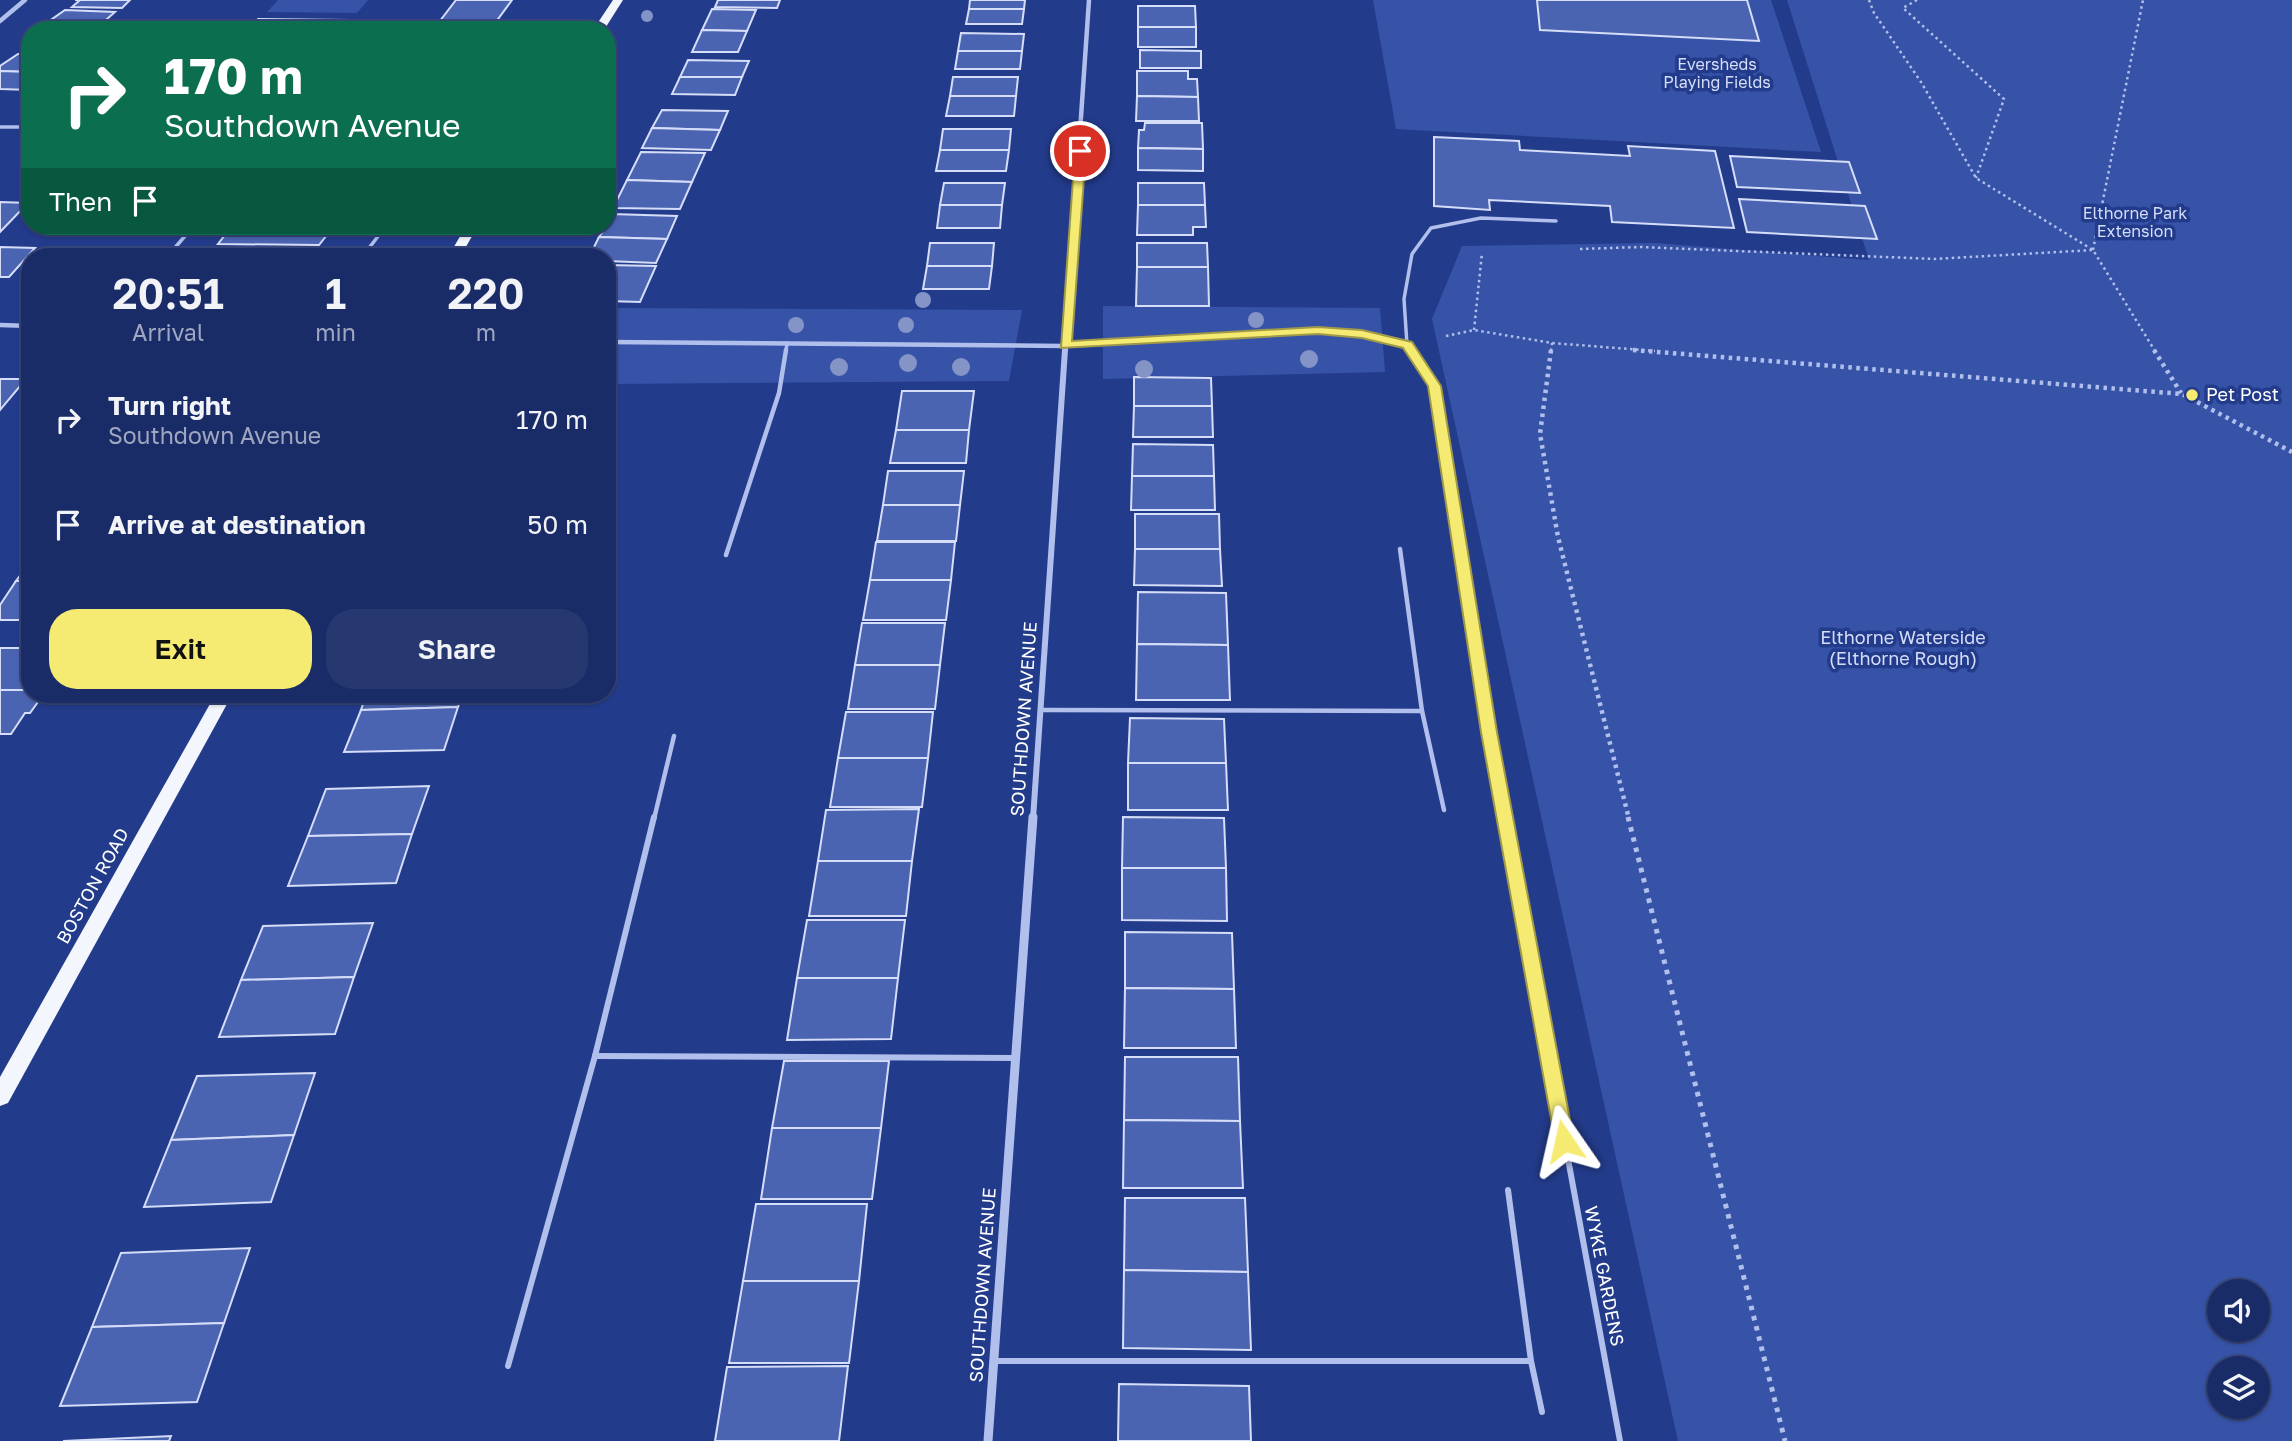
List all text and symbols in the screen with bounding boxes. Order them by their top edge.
text: 170 m [164,46,303,105]
icon: right [49,49,140,140]
park label: Eversheds Playing Fields [1663,54,1771,92]
text: Southdown Avenue [164,106,461,144]
pin [1050,121,1110,181]
icon: arrive [1061,132,1099,170]
icon: arrive [126,182,164,220]
text: Then [49,186,112,217]
park label: Elthorne Park Extension [2083,203,2187,241]
text: 20:51 [112,268,224,318]
text: 1 [325,268,346,318]
text: 220 [447,268,525,318]
text: Arrival [132,318,204,346]
text: min [315,318,356,346]
text: m [476,318,496,346]
place label: Pet Post [2206,383,2279,405]
marker: Pet Post [2184,387,2200,403]
text: Turn right [108,390,231,421]
icon: right [49,401,87,439]
text: 170 m [516,404,588,435]
text: Southdown Avenue [108,421,321,449]
icon: arrive [49,506,87,544]
text: Arrive at destination [108,509,366,540]
text: 50 m [527,509,588,540]
button: Exit [49,609,312,689]
button: Share [326,609,588,689]
street label: SOUTHDOWN AVENUE [1005,621,1041,817]
park label: Elthorne Waterside (Elthorne Rough) [1820,626,1986,669]
street label: BOSTON ROAD [51,824,133,947]
position arrow [1527,1104,1601,1178]
street label: SOUTHDOWN AVENUE [964,1187,1000,1383]
street label: WYKE GARDENS [1581,1204,1629,1348]
map controls [2207,1279,2270,1419]
button: sound [2207,1279,2270,1342]
button: layers [2207,1356,2270,1419]

